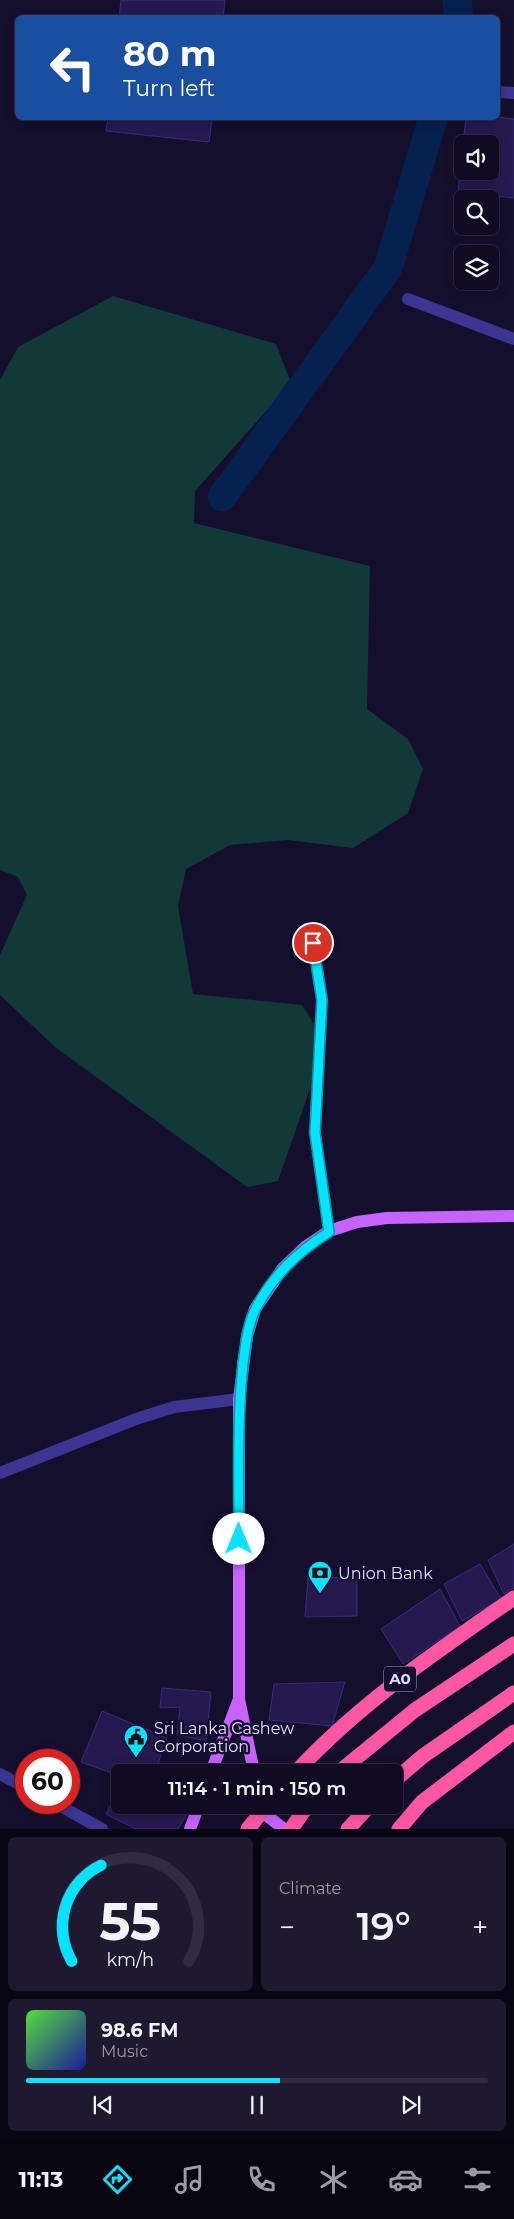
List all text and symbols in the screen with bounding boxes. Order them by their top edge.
text: 80 m [123,32,217,75]
icon: left [40,35,105,100]
text: Turn left [123,75,215,102]
map controls [454,135,499,290]
button: sound [454,135,499,180]
button: search [454,190,499,235]
button: layers [454,245,499,290]
pin [292,922,334,964]
icon: arrive [299,929,327,957]
position arrow [212,1512,264,1564]
bank icon: Union Bank [307,1560,333,1594]
place label: Union Bank [338,1564,433,1583]
road number: A0 [384,1666,416,1692]
place label: Sri Lanka Cashew Corporation [154,1719,294,1756]
public building icon: Sri Lanka Cashew Corporation [123,1724,149,1758]
speed limit sign: 60 [15,1749,80,1814]
text: 11:14 · 1 min · 150 m [168,1777,346,1800]
text: Climate [279,1879,341,1898]
text: 55 [100,1890,161,1953]
text: 19° [356,1903,411,1950]
text: − [279,1910,295,1944]
text: + [472,1910,488,1944]
text: km/h [107,1949,154,1970]
text: 98.6 FM [101,2019,178,2042]
text: Music [101,2042,148,2061]
icon: previous [89,2091,117,2119]
icon: pause [243,2091,271,2119]
icon: next [397,2091,425,2119]
icon: directions [100,2162,135,2197]
icon: music [172,2162,207,2197]
icon: phone [244,2162,279,2197]
icon: climate [316,2162,351,2197]
icon: car [388,2162,423,2197]
icon: filters [460,2162,495,2197]
text: 11:13 [19,2166,63,2193]

